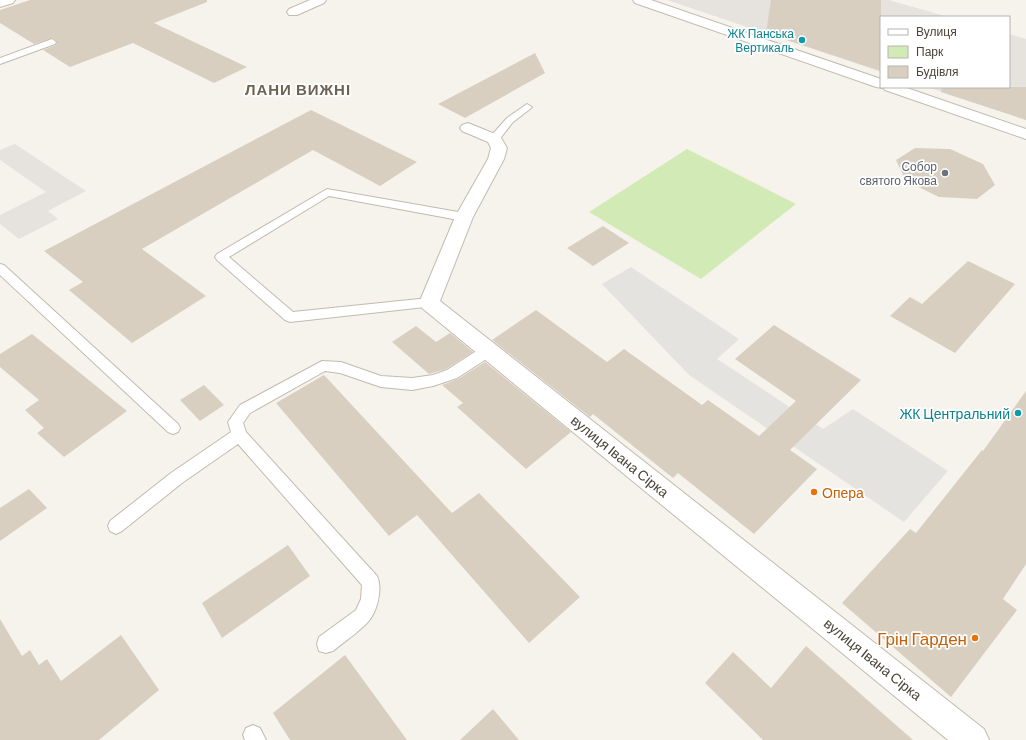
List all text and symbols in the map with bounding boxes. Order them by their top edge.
legend [880,16,1010,88]
text: Вулиця [916,24,957,39]
place label: ЖК Панська Вертикаль [727,26,794,55]
marker: ЖК Панська Вертикаль [797,35,807,45]
text: Парк [916,44,944,59]
text: Будівля [916,64,958,79]
district label: ЛАНИ ВИЖНІ [245,80,351,98]
place label: Собор святого Якова [859,159,937,187]
marker: Собор святого Якова [940,168,950,178]
place label: ЖК Центральний [899,405,1010,422]
marker: ЖК Центральний [1013,408,1023,418]
street label: вулиця Івана Сірка [568,411,672,501]
place label: Опера [822,484,864,501]
marker: Опера [809,487,819,497]
street label: вулиця Івана Сірка [821,614,925,704]
place label: Грін Гарден [877,628,967,648]
marker: Грін Гарден [970,633,980,643]

